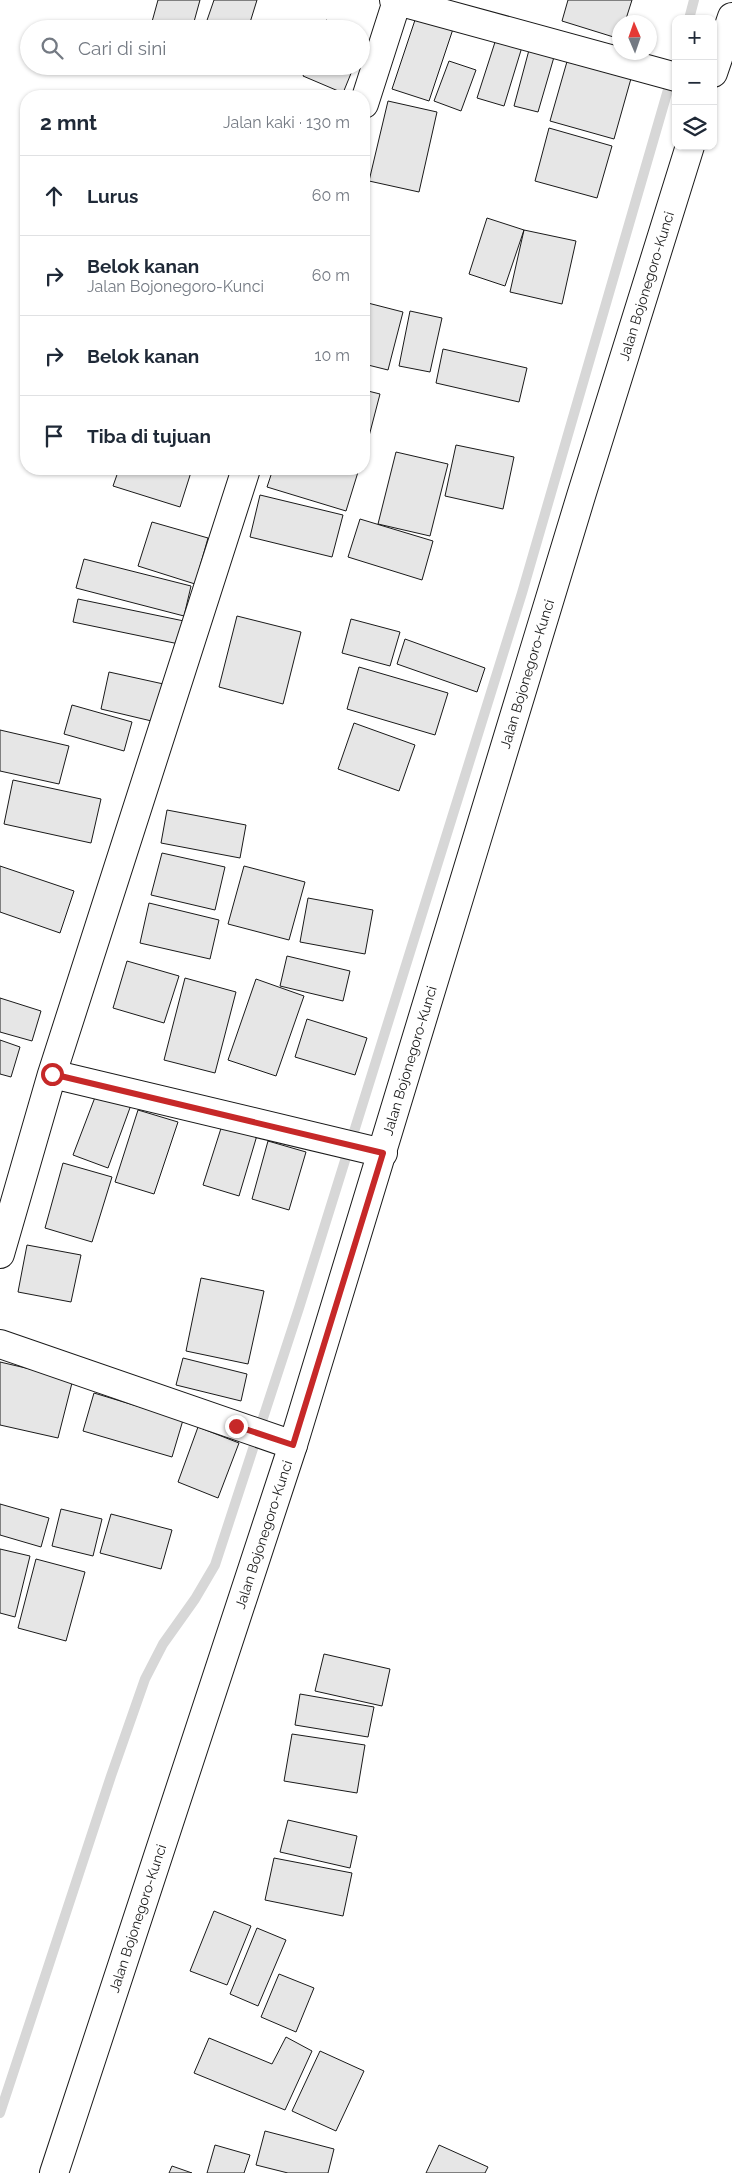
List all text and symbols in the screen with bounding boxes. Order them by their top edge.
north arrow [612,15,657,60]
map controls [672,15,717,150]
button: + [672,15,717,60]
search box [20,20,370,75]
icon: search [38,34,66,62]
text: Cari di sini [78,37,166,59]
button: − [672,60,717,105]
button: layers [672,105,717,150]
text: 2 mnt [40,110,97,135]
text: Jalan kaki · 130 m [223,113,350,132]
icon: ahead [40,182,68,210]
text: Lurus [87,185,138,207]
text: 60 m [312,186,350,205]
street label: Jalan Bojonegoro-Kunci [616,210,677,362]
text: Belok kanan [87,255,199,277]
icon: right [40,262,68,290]
text: 60 m [312,266,350,285]
text: Jalan Bojonegoro-Kunci [87,277,264,296]
icon: right [40,342,68,370]
text: Belok kanan [87,345,199,367]
text: 10 m [315,346,350,365]
icon: arrive [40,422,68,450]
text: Tiba di tujuan [87,425,211,447]
street label: Jalan Bojonegoro-Kunci [497,597,557,750]
street label: Jalan Bojonegoro-Kunci [380,984,440,1137]
route start [41,1063,64,1086]
route end [225,1415,248,1438]
street label: Jalan Bojonegoro-Kunci [232,1458,295,1611]
street label: Jalan Bojonegoro-Kunci [106,1842,169,1995]

